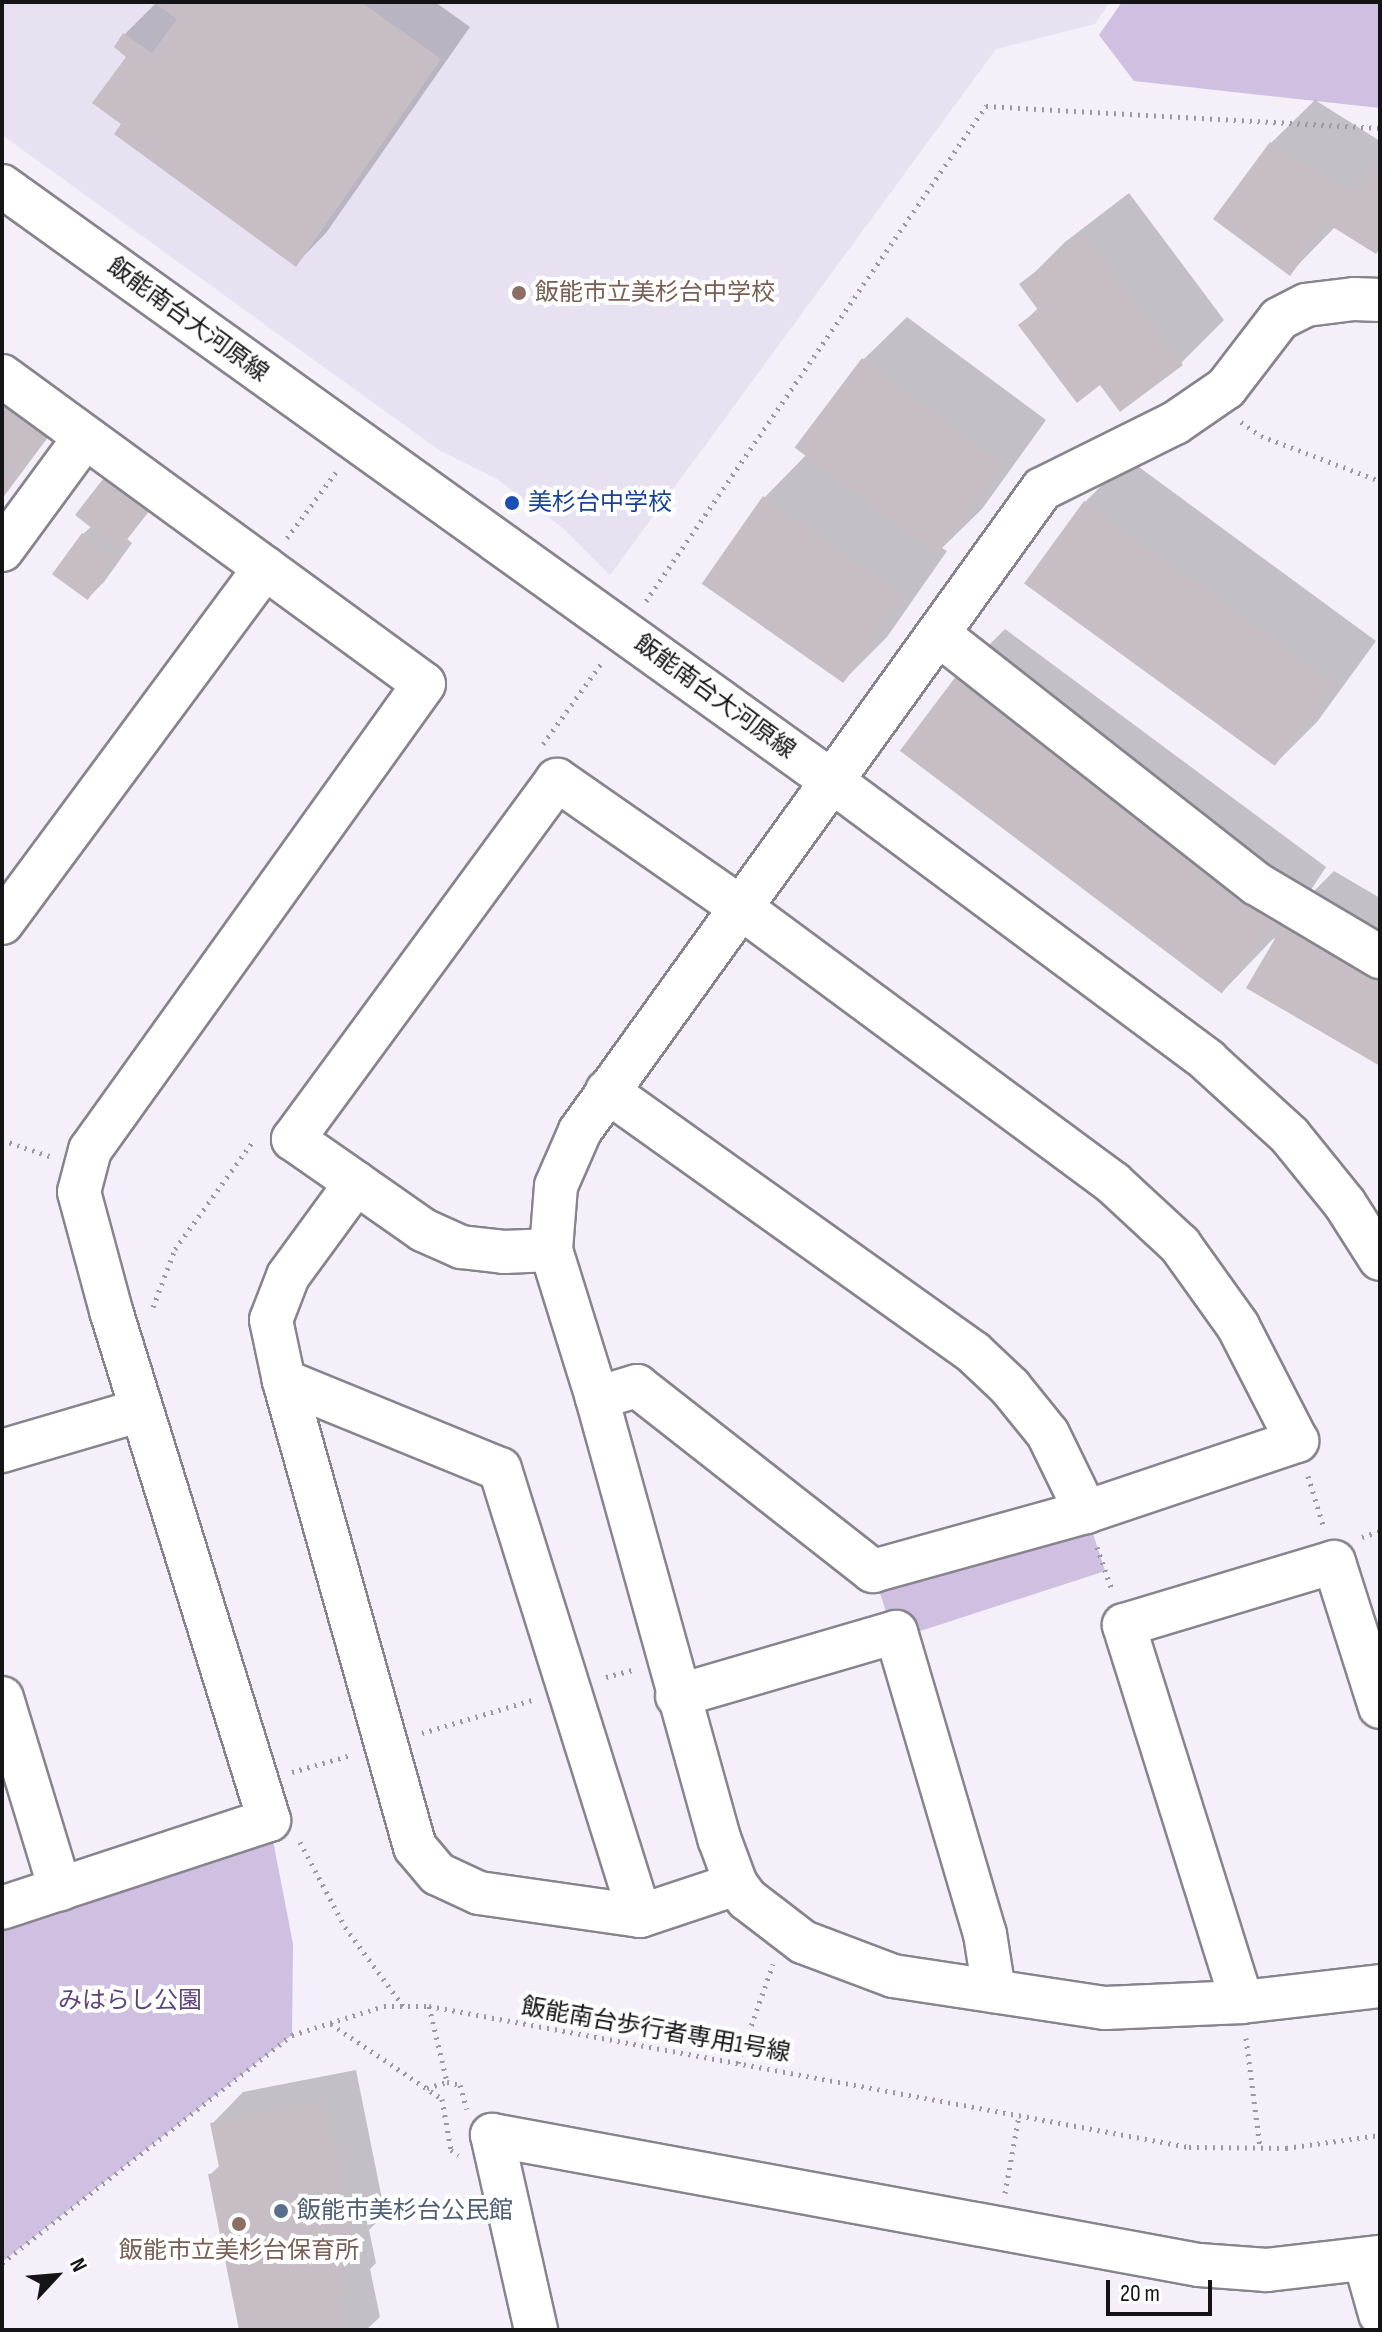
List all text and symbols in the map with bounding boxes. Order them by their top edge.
street label: 飯能南台大河原線 [102,252,274,388]
place label: 飯能市立美杉台中学校 [535,279,775,307]
marker: 飯能市立美杉台中学校 [510,284,528,302]
place label: 美杉台中学校 [528,489,672,517]
marker: 美杉台中学校 [503,494,521,512]
street label: 飯能南台大河原線 [629,629,801,765]
park label: みはらし公園 [58,1987,202,2015]
street label: 飯能南台歩行者専用1号線 [519,1992,793,2068]
place label: 飯能市美杉台公民館 [297,2197,513,2225]
marker: 飯能市美杉台公民館 [272,2202,290,2220]
marker: 飯能市立美杉台保育所 [230,2215,248,2233]
north arrow [16,2236,96,2316]
place label: 飯能市立美杉台保育所 [119,2237,359,2265]
text: N [63,2254,93,2276]
scale bar [1110,2264,1216,2314]
text: 20 m [1120,2279,1160,2308]

